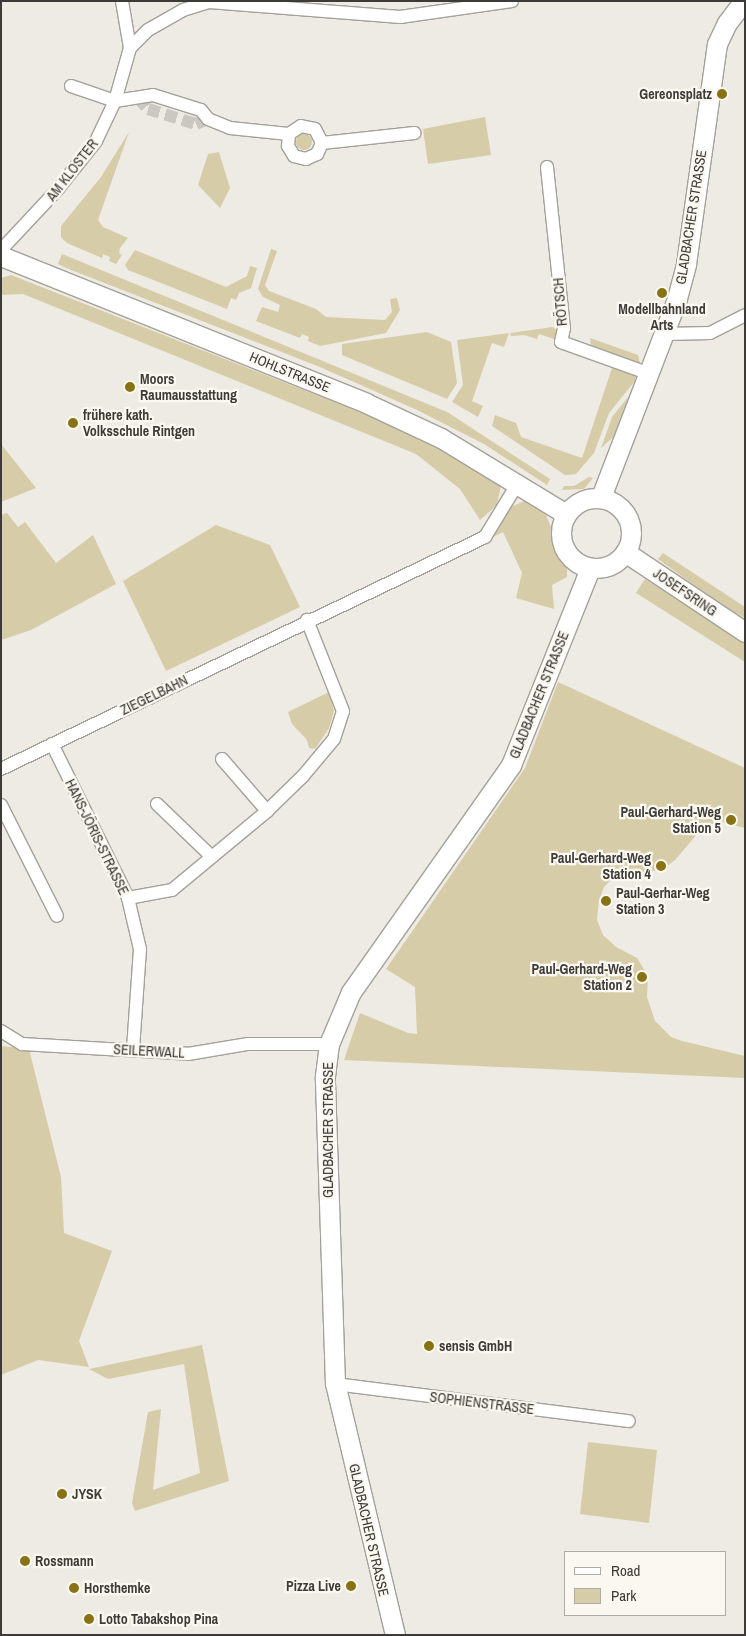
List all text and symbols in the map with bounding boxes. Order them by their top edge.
place label: Gereonsplatz [639,86,712,102]
marker: Gereonsplatz [716,88,728,100]
street label: AM KLOSTER [43,136,101,204]
street label: GLADBACHER STRASSE [672,149,710,285]
street label: RÖTSCH [550,277,570,327]
marker: Modellbahnland Arts [656,287,668,299]
place label: Modellbahnland Arts [618,301,706,334]
street label: HOHLSTRASSE [247,348,333,396]
place label: Moors Raumausstattung [140,371,237,404]
marker: Moors Raumausstattung [124,381,136,393]
place label: frühere kath. Volksschule Rintgen [83,407,195,440]
marker: frühere kath. Volksschule Rintgen [67,417,79,429]
street label: JOSEFSRING [650,565,720,619]
street label: GLADBACHER STRASSE [506,629,572,761]
street label: ZIEGELBAHN [118,672,190,718]
street label: HANS-JÖRIS-STRASSE [62,776,132,898]
place label: Paul-Gerhard-Weg Station 5 [620,804,721,836]
marker: Paul-Gerhard-Weg Station 5 [725,814,737,826]
place label: Paul-Gerhard-Weg Station 4 [550,850,651,882]
marker: Paul-Gerhard-Weg Station 4 [655,860,667,872]
place label: Paul-Gerhar-Weg Station 3 [616,885,710,918]
marker: Paul-Gerhar-Weg Station 3 [600,895,612,907]
place label: Paul-Gerhard-Weg Station 2 [531,961,632,994]
marker: Paul-Gerhard-Weg Station 2 [636,971,648,983]
street label: SEILERWALL [113,1041,185,1061]
street label: GLADBACHER STRASSE [320,1062,336,1198]
place label: sensis GmbH [439,1338,512,1354]
marker: sensis GmbH [423,1340,435,1352]
street label: SOPHIENSTRASSE [429,1388,535,1418]
street label: GLADBACHER STRASSE [346,1462,392,1598]
place label: JYSK [72,1486,102,1502]
marker: JYSK [56,1488,68,1500]
legend [564,1551,726,1616]
place label: Rossmann [35,1553,94,1569]
marker: Rossmann [19,1555,31,1567]
text: Road [611,1560,640,1581]
place label: Pizza Live [286,1578,341,1594]
place label: Horsthemke [84,1580,150,1596]
marker: Pizza Live [345,1580,357,1592]
marker: Horsthemke [68,1582,80,1594]
text: Park [611,1585,636,1606]
place label: Lotto Tabakshop Pina [99,1611,218,1627]
marker: Lotto Tabakshop Pina [83,1613,95,1625]

